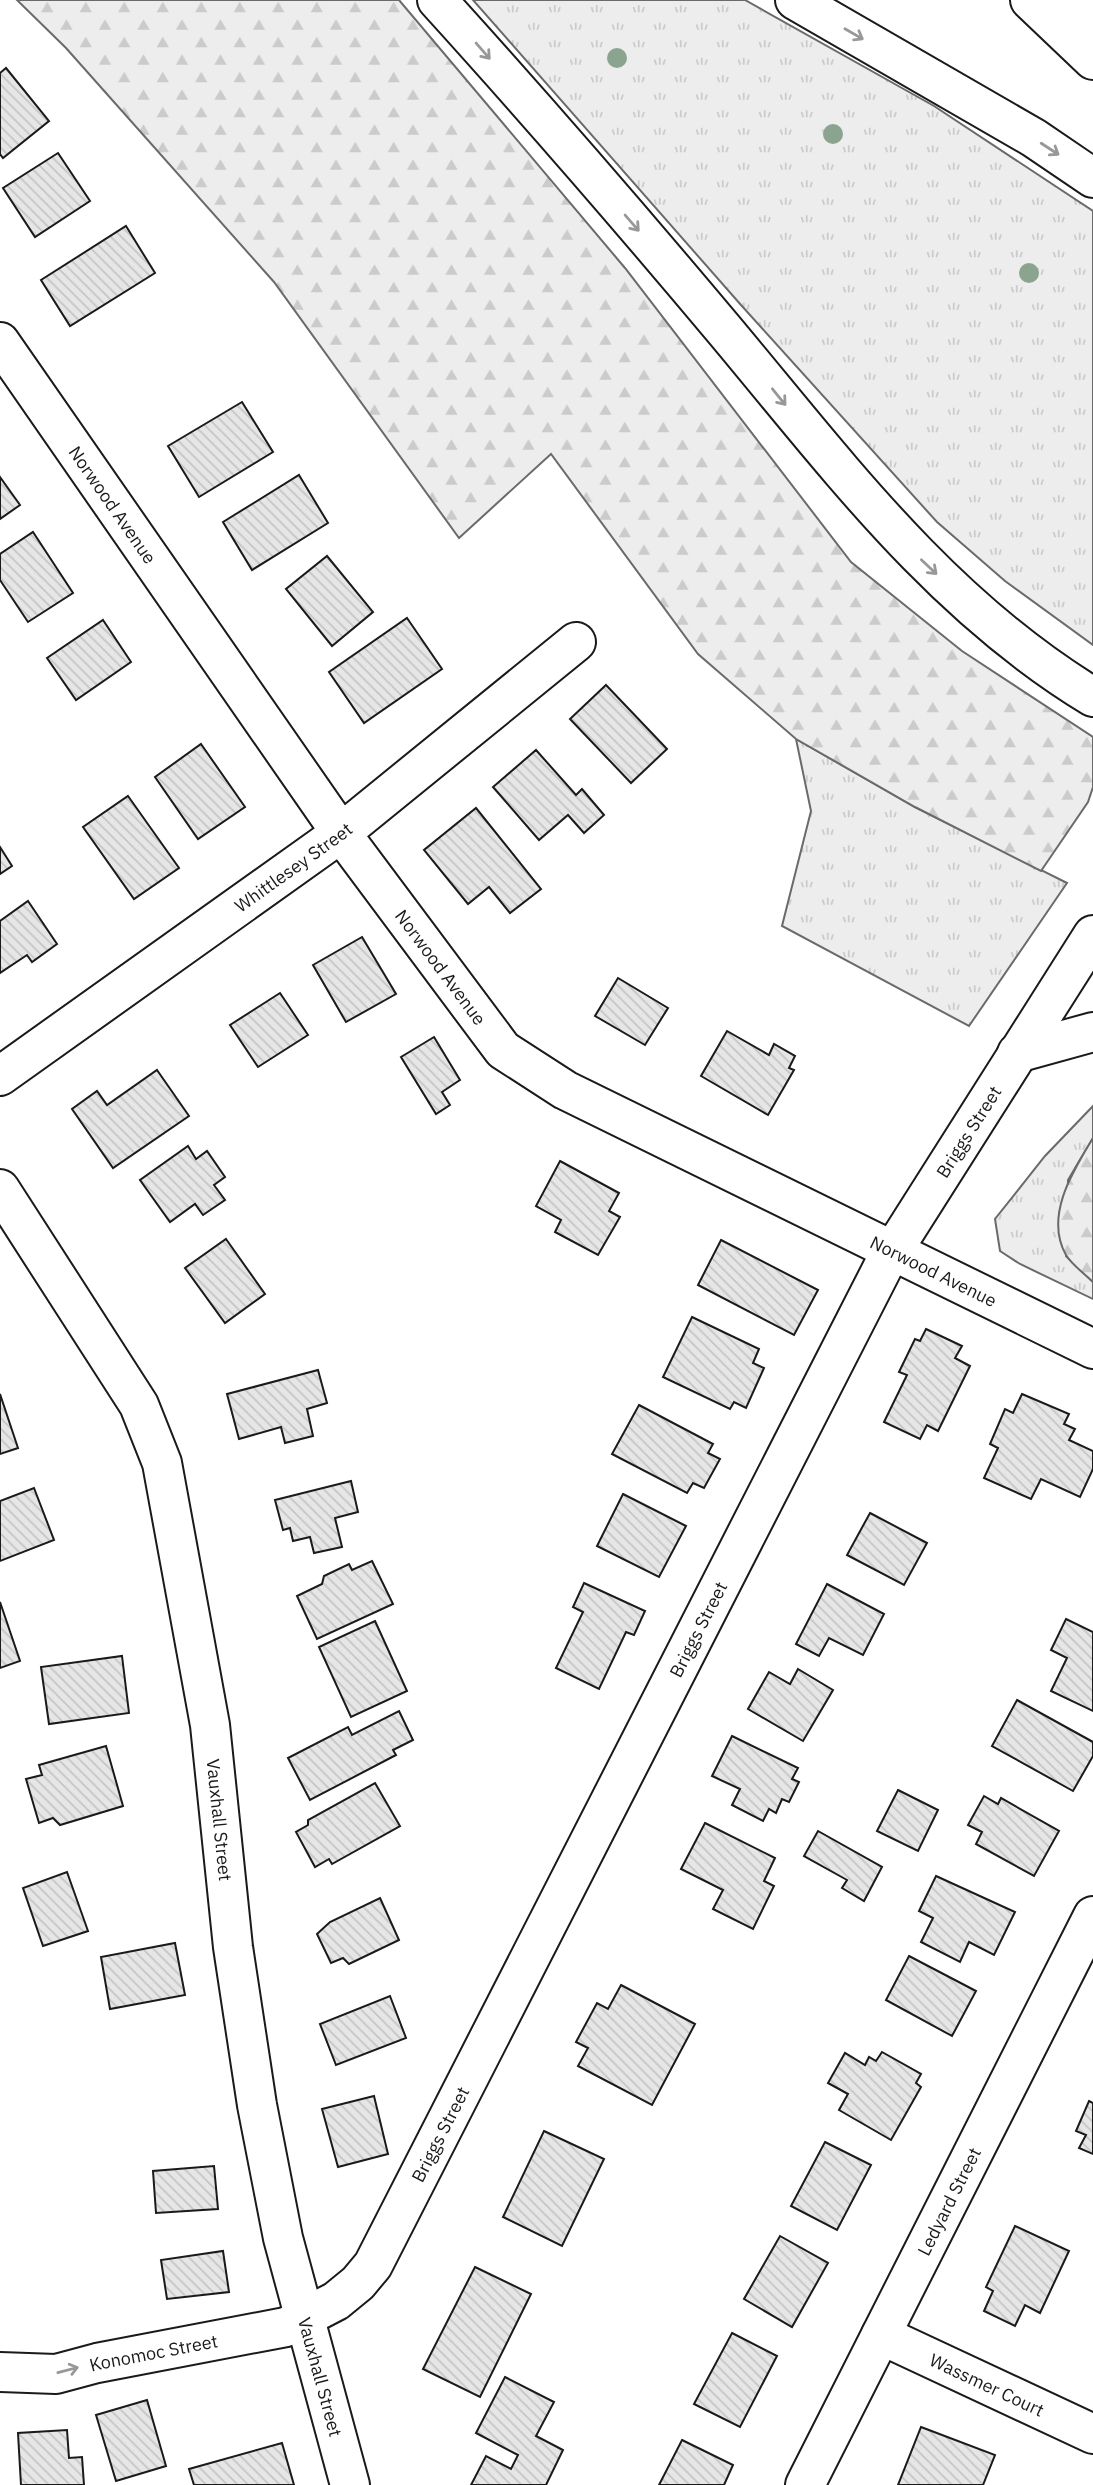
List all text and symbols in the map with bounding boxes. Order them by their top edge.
one-way arrow [844,27,864,41]
one-way arrow [475,42,491,60]
one-way arrow [1040,142,1060,156]
one-way arrow [624,214,640,232]
one-way arrow [771,387,786,405]
street label: Norwood Avenue [64,441,162,568]
one-way arrow [920,559,937,576]
street label: Whittlesey Street [230,817,357,917]
street label: Norwood Avenue [390,905,492,1029]
street label: Briggs Street [931,1081,1006,1182]
street label: Norwood Avenue [867,1230,1001,1312]
street label: Briggs Street [664,1578,732,1681]
street label: Vauxhall Street [202,1758,238,1882]
street label: Briggs Street [406,2082,474,2186]
street label: Ledyard Street [912,2143,986,2259]
street label: Vauxhall Street [294,2315,348,2439]
street label: Konomoc Street [87,2329,219,2376]
street label: Wassmer Court [926,2348,1048,2421]
one-way arrow [57,2363,79,2376]

